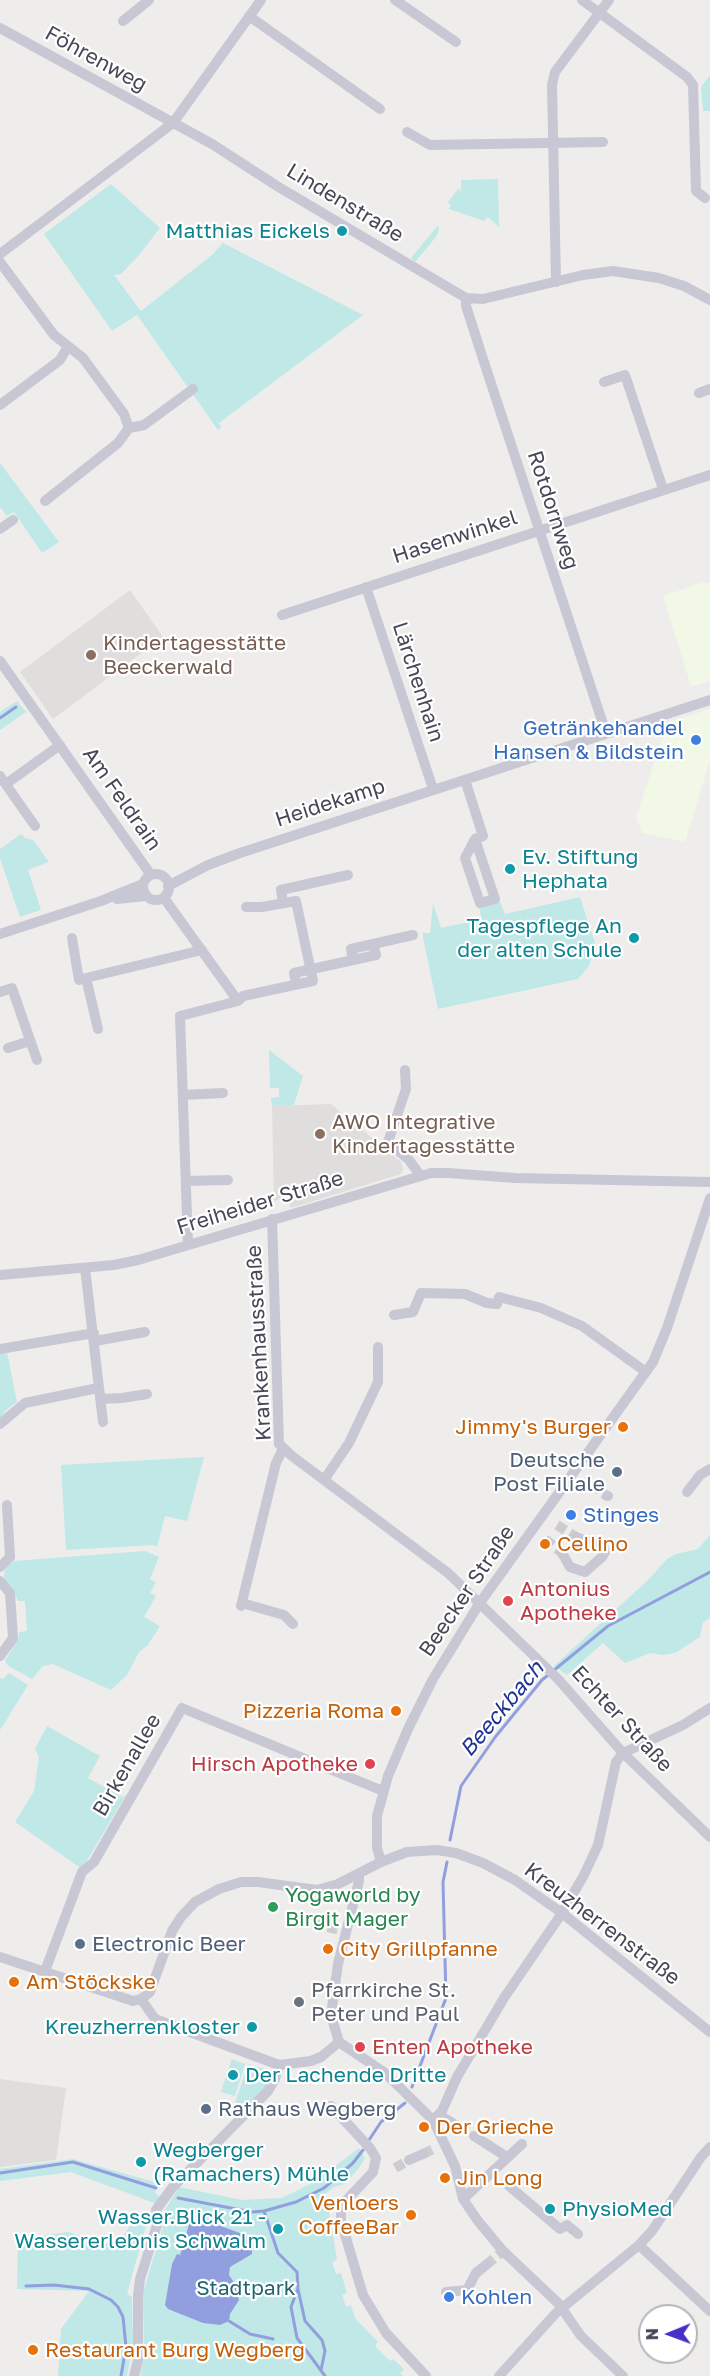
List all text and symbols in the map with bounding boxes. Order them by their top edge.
street label: Föhrenweg [41,21,151,97]
street label: Lindenstraße [282,158,408,248]
place label: Matthias Eickels [166,218,330,244]
marker: Matthias Eickels [335,224,349,238]
street label: Rotdornweg [522,447,584,573]
street label: Hasenwinkel [389,505,521,569]
street label: Lärchenhain [387,619,449,745]
place label: Kindertagesstätte Beeckerwald [103,630,286,680]
marker: Kindertagesstätte Beeckerwald [84,648,98,662]
place label: Getränkehandel Hansen & Bildstein [493,715,684,765]
marker: Getränkehandel Hansen & Bildstein [689,733,703,747]
street label: Am Feldrain [77,743,167,855]
street label: Heidekamp [272,773,388,833]
place label: Ev. Stiftung Hephata [522,844,639,894]
marker: Ev. Stiftung Hephata [503,862,517,876]
place label: Tagespflege An der alten Schule [457,913,622,963]
marker: Tagespflege An der alten Schule [627,931,641,945]
place label: AWO Integrative Kindertagesstätte [332,1109,515,1159]
marker: AWO Integrative Kindertagesstätte [313,1127,327,1141]
street label: Freiheider Straße [174,1166,346,1240]
street label: Krankenhausstraße [241,1244,277,1442]
place label: Jimmy's Burger [455,1414,611,1440]
marker: Jimmy's Burger [616,1420,630,1434]
place label: Deutsche Post Filiale [493,1447,605,1497]
marker: Deutsche Post Filiale [610,1465,624,1479]
place label: Stinges [583,1502,659,1528]
marker: Stinges [564,1508,578,1522]
street label: Beecker Straße [414,1521,520,1661]
place label: Cellino [557,1531,628,1557]
marker: Cellino [538,1537,552,1551]
place label: Antonius Apotheke [520,1576,617,1626]
marker: Antonius Apotheke [501,1594,515,1608]
water label: Beeckbach [455,1656,549,1762]
street label: Echter Straße [566,1661,678,1777]
place label: Pizzeria Roma [243,1698,384,1724]
marker: Pizzeria Roma [389,1704,403,1718]
street label: Birkenallee [88,1709,166,1821]
place label: Hirsch Apotheke [191,1751,358,1777]
marker: Hirsch Apotheke [363,1757,377,1771]
street label: Kreuzherrenstraße [519,1857,685,1991]
place label: Yogaworld by Birgit Mager [285,1882,420,1932]
marker: Yogaworld by Birgit Mager [266,1900,280,1914]
place label: Electronic Beer [92,1931,246,1957]
place label: City Grillpfanne [340,1936,498,1962]
marker: Electronic Beer [73,1937,87,1951]
marker: City Grillpfanne [321,1942,335,1956]
place label: Am Stöckske [26,1969,156,1995]
marker: Am Stöckske [7,1975,21,1989]
place label: Pfarrkirche St. Peter und Paul [311,1977,459,2027]
marker: Pfarrkirche St. Peter und Paul [292,1995,306,2009]
place label: Kreuzherrenkloster [45,2014,240,2040]
marker: Kreuzherrenkloster [245,2020,259,2034]
place label: Enten Apotheke [372,2034,533,2060]
marker: Enten Apotheke [353,2040,367,2054]
place label: Der Lachende Dritte [245,2062,446,2088]
marker: Der Lachende Dritte [226,2068,240,2082]
place label: Rathaus Wegberg [218,2096,396,2122]
marker: Rathaus Wegberg [199,2102,213,2116]
place label: Der Grieche [436,2114,554,2140]
marker: Der Grieche [417,2120,431,2134]
place label: Wegberger (Ramachers) Mühle [153,2137,349,2187]
marker: Wegberger (Ramachers) Mühle [134,2155,148,2169]
place label: Jin Long [457,2165,543,2191]
marker: Jin Long [438,2171,452,2185]
place label: Venloers CoffeeBar [299,2190,399,2240]
place label: PhysioMed [562,2196,673,2222]
marker: PhysioMed [543,2202,557,2216]
place label: Wasser.Blick 21 - Wassererlebnis Schwalm [14,2204,266,2254]
marker: Venloers CoffeeBar [404,2208,418,2222]
marker: Wasser.Blick 21 - Wassererlebnis Schwalm [271,2222,285,2236]
park label: Stadtpark [196,2275,296,2301]
place label: Kohlen [461,2284,532,2310]
marker: Kohlen [442,2290,456,2304]
north arrow [638,2304,698,2364]
text: N [642,2328,662,2341]
place label: Restaurant Burg Wegberg [45,2337,305,2363]
marker: Restaurant Burg Wegberg [26,2343,40,2357]

